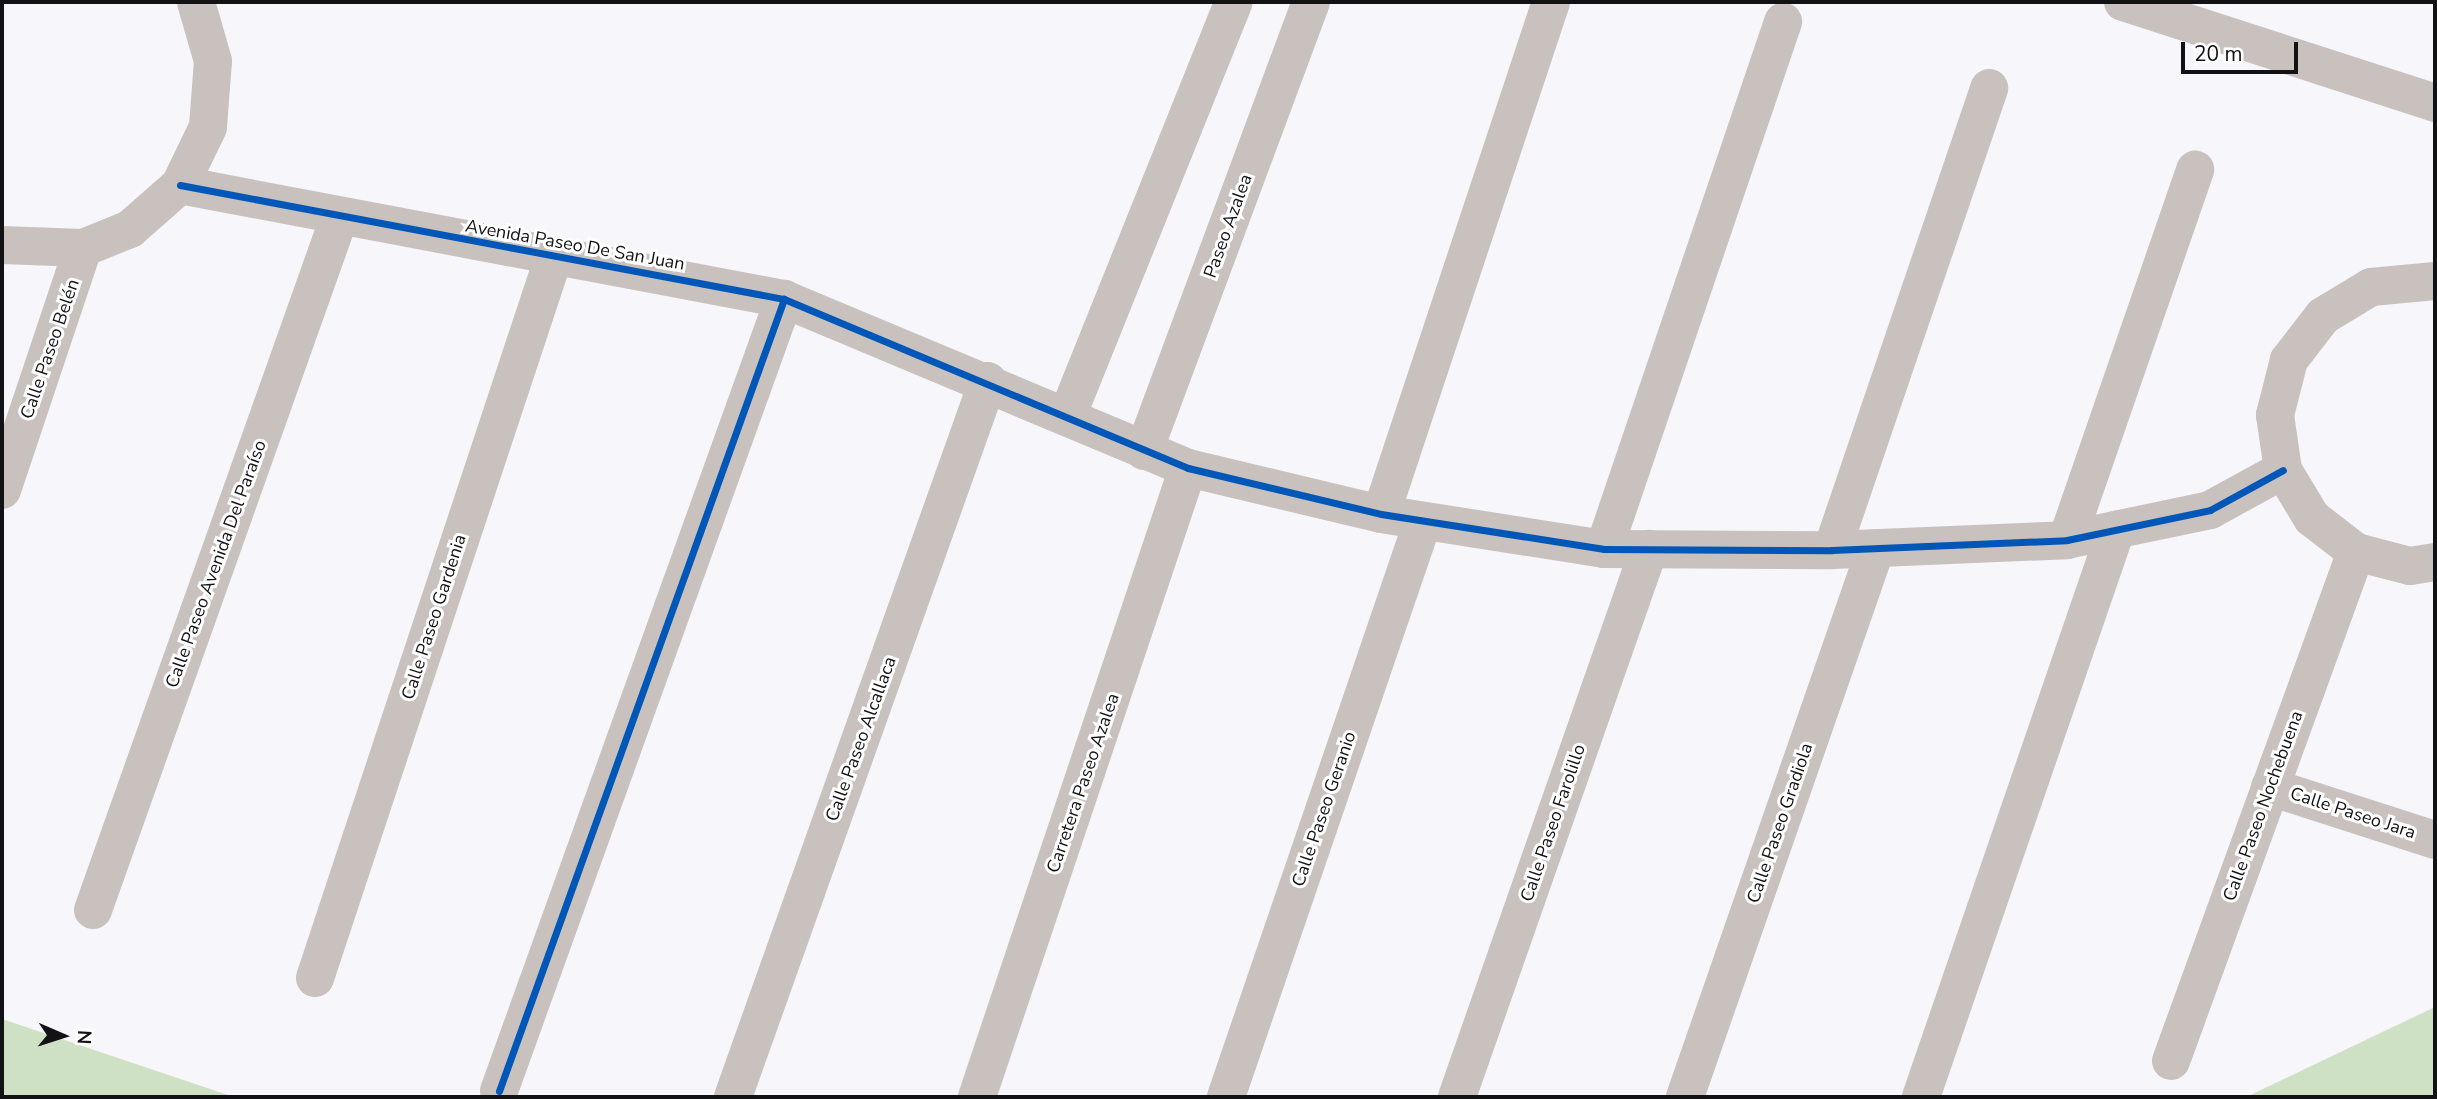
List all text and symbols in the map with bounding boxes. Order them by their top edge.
scale bar [2185,28,2302,72]
text: 20 m [2194,40,2243,68]
street label: Paseo Azalea [1199,171,1257,281]
street label: Avenida Paseo De San Juan [464,215,686,275]
street label: Calle Paseo Belén [16,276,84,422]
street label: Calle Paseo Avenida Del Paraíso [161,437,271,691]
street label: Calle Paseo Gardenia [397,532,471,702]
street label: Calle Paseo Alcallaca [821,654,901,824]
street label: Carretera Paseo Azalea [1042,690,1124,876]
street label: Calle Paseo Nochebuena [2218,708,2308,904]
street label: Calle Paseo Geranio [1287,729,1361,889]
street label: Calle Paseo Gradiola [1742,740,1818,906]
street label: Calle Paseo Farolillo [1516,742,1590,904]
street label: Calle Paseo Jara [2287,783,2419,843]
north arrow [28,1001,98,1071]
text: N [71,1029,97,1045]

